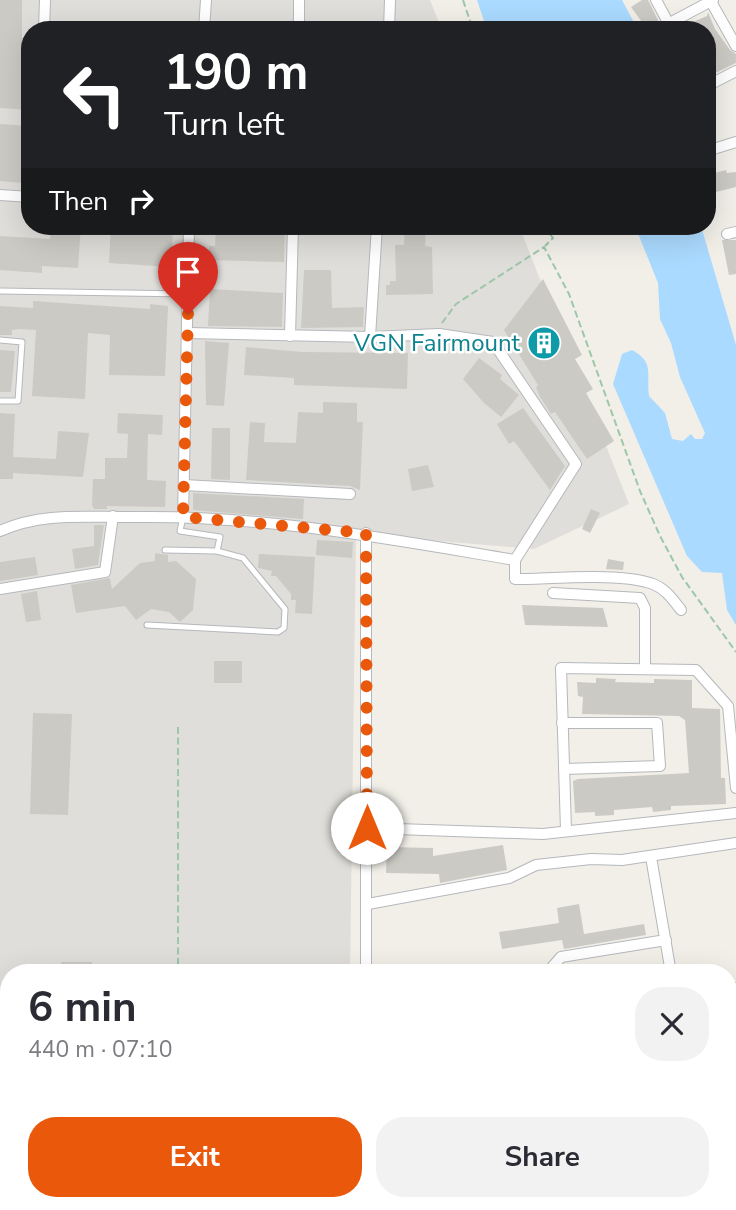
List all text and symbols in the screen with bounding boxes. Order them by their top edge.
text: 190 m [164,39,308,106]
icon: left [49,49,140,140]
text: Turn left [164,103,284,146]
icon: right [122,182,160,220]
text: Then [49,184,108,219]
pin [158,242,218,314]
icon: arrive [169,253,207,291]
building icon: VGN Fairmount [525,324,563,362]
place label: VGN Fairmount [353,327,521,359]
position arrow [330,791,404,865]
text: 6 min [28,979,137,1036]
button: close [635,987,709,1061]
text: 440 m · 07:10 [28,1034,173,1065]
button: Exit [28,1117,362,1197]
button: Share [376,1117,709,1197]

